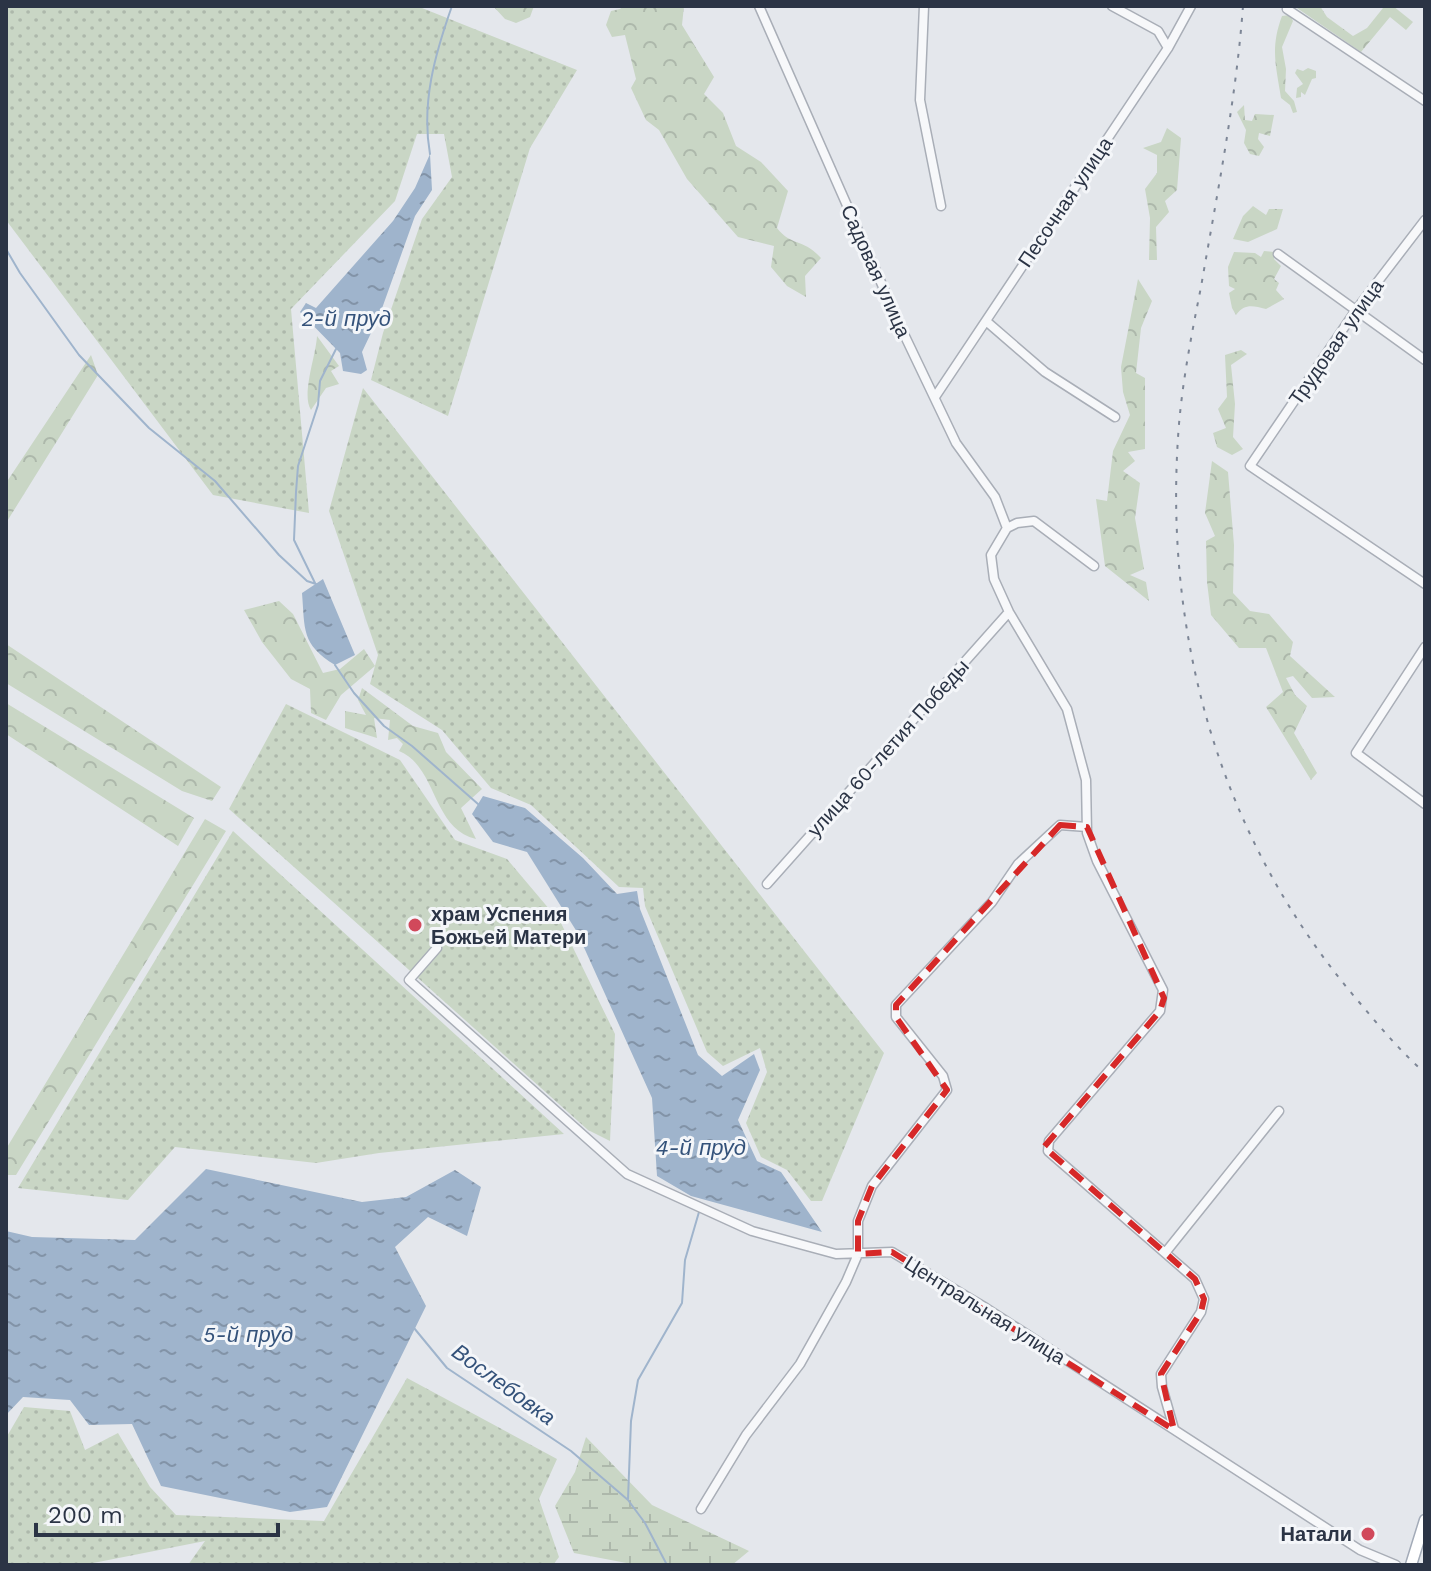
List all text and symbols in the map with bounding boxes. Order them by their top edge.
street label: Песочная улица [1013,132,1118,272]
street label: Садовая улица [836,201,916,342]
street label: Трудовая улица [1284,274,1389,410]
water label: 2-й пруд [301,306,391,331]
street label: улица 60-летия Победы [802,654,974,842]
place label: храм Успения Божьей Матери [431,902,586,949]
marker: храм Успения Божьей Матери [406,916,424,934]
water label: 4-й пруд [656,1135,746,1160]
street label: Центральная улица [900,1251,1071,1370]
water label: 5-й пруд [203,1322,293,1347]
water label: Вослебовка [447,1339,560,1430]
scale bar [36,1487,278,1537]
text: 200 m [48,1501,123,1529]
place label: Натали [1281,1522,1352,1546]
marker: Натали [1359,1525,1377,1543]

